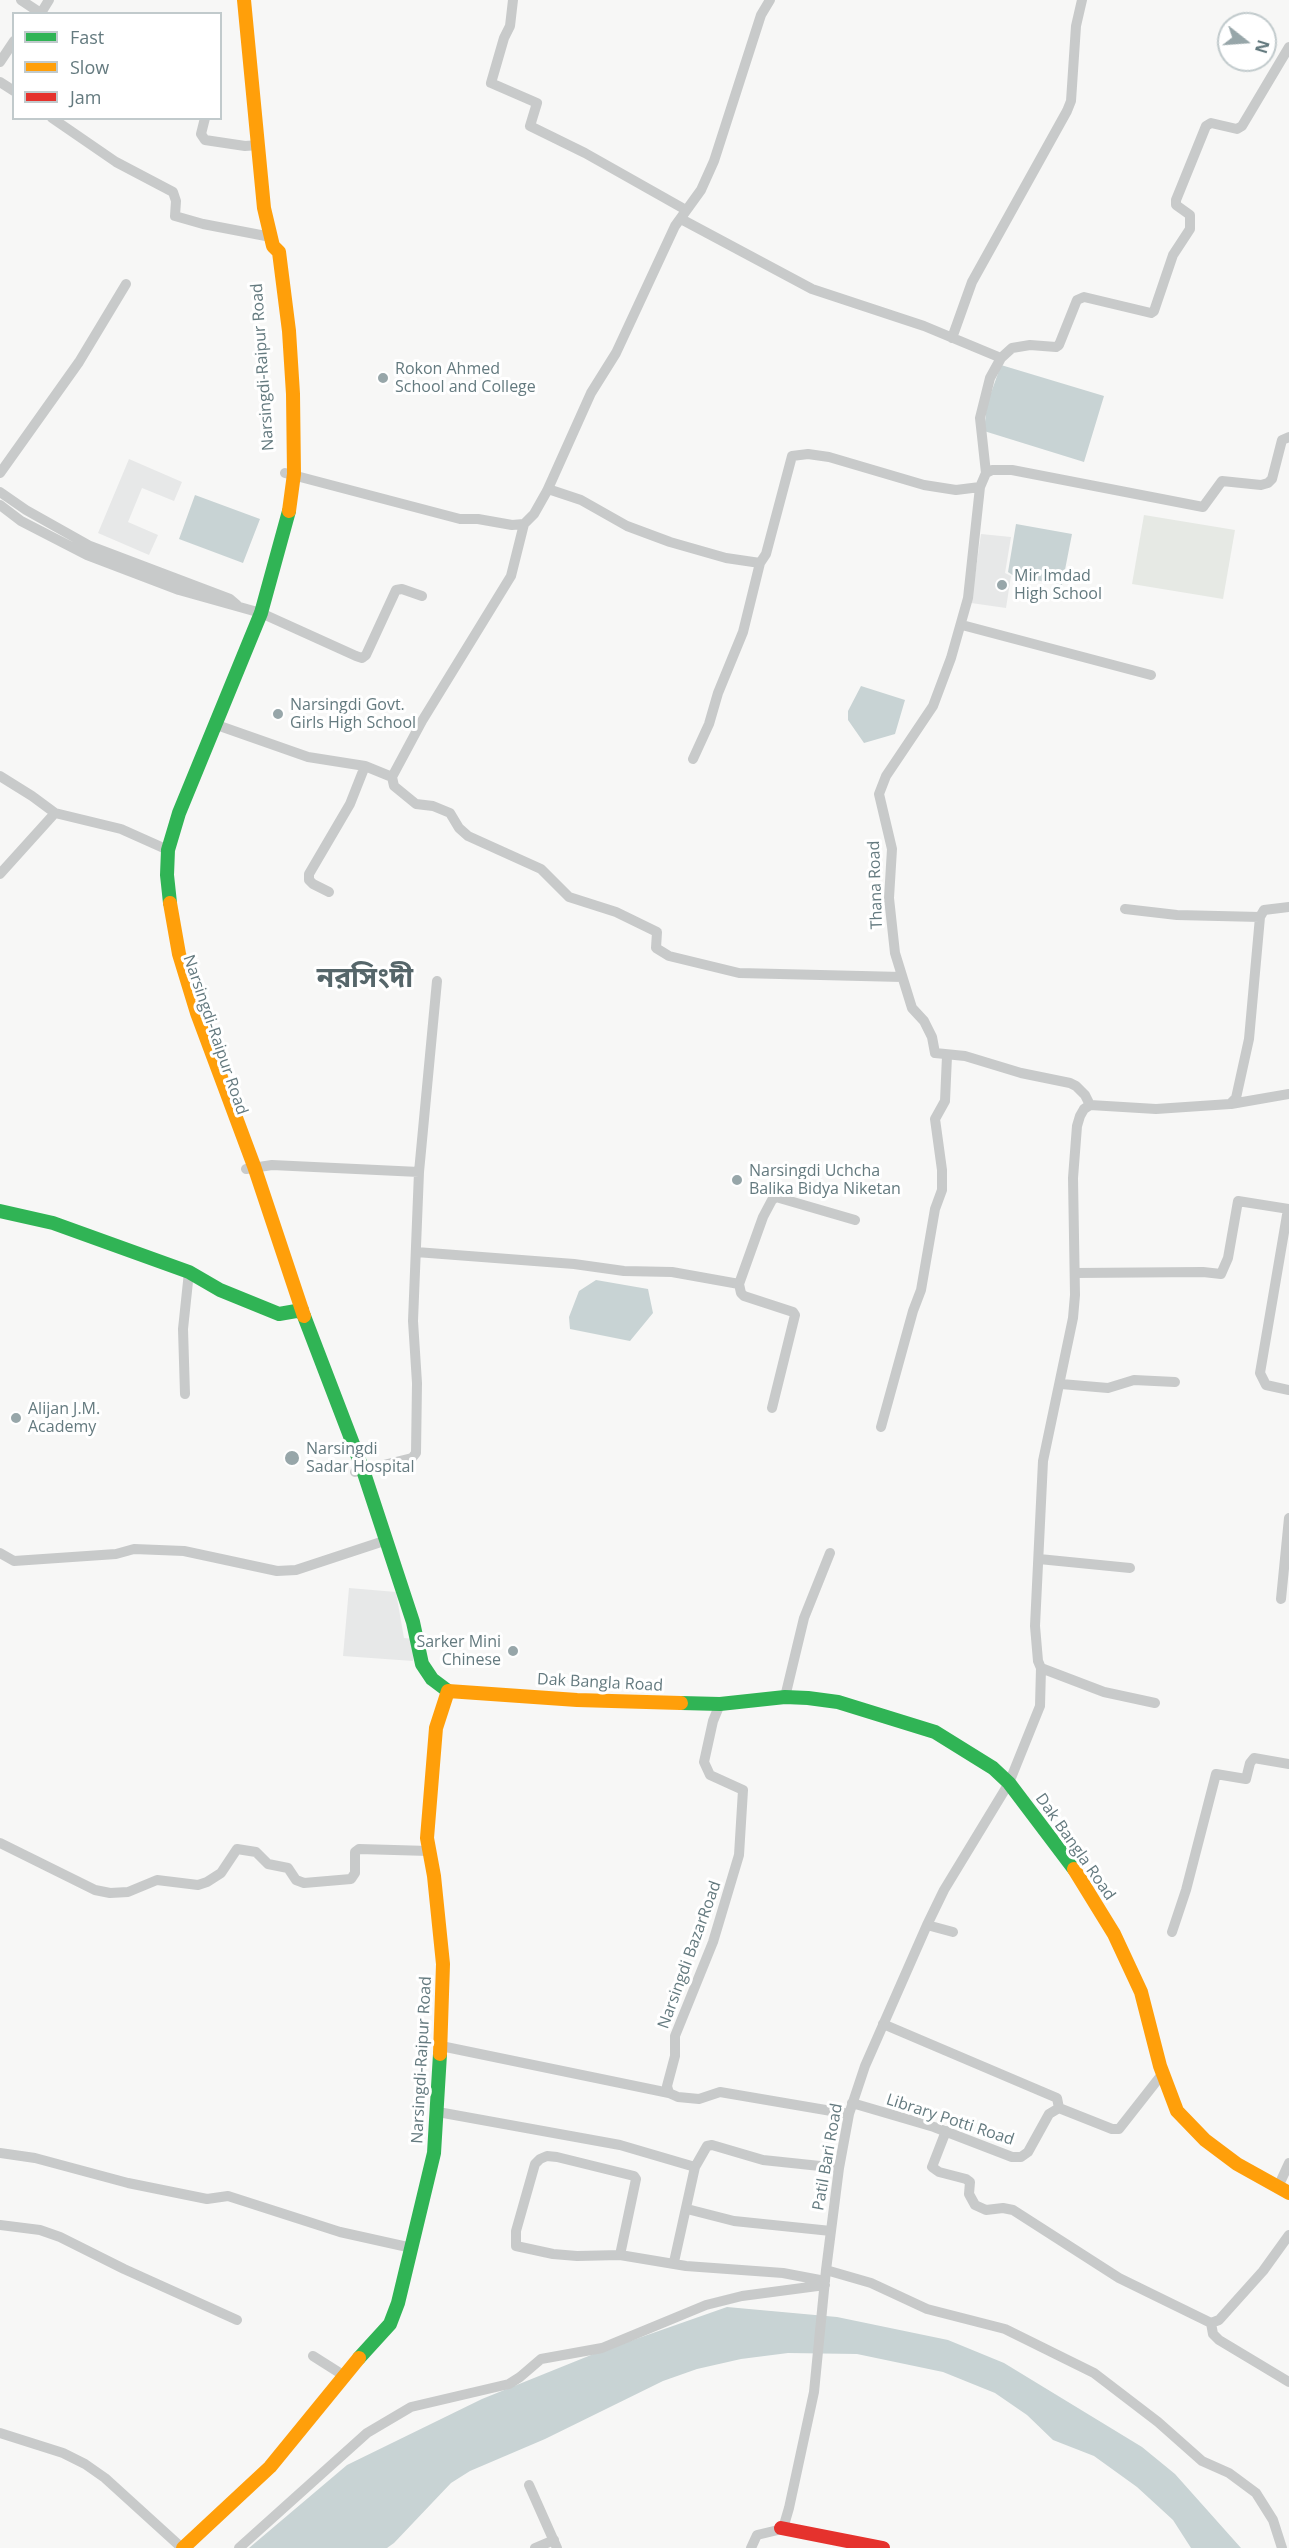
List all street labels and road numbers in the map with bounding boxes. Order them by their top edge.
street label: Narsingdi-Raipur Road [248,283,278,451]
street label: Thana Road [865,840,887,930]
street label: Narsingdi-Raipur Road [179,952,251,1118]
street label: Dak Bangla Road [537,1670,663,1696]
street label: Dak Bangla Road [1031,1790,1119,1904]
street label: Narsingdi BazarRoad [654,1878,726,2032]
street label: Narsingdi-Raipur Road [408,1976,436,2144]
street label: Library Potti Road [884,2090,1016,2150]
street label: Patil Bari Road [809,2102,847,2212]

